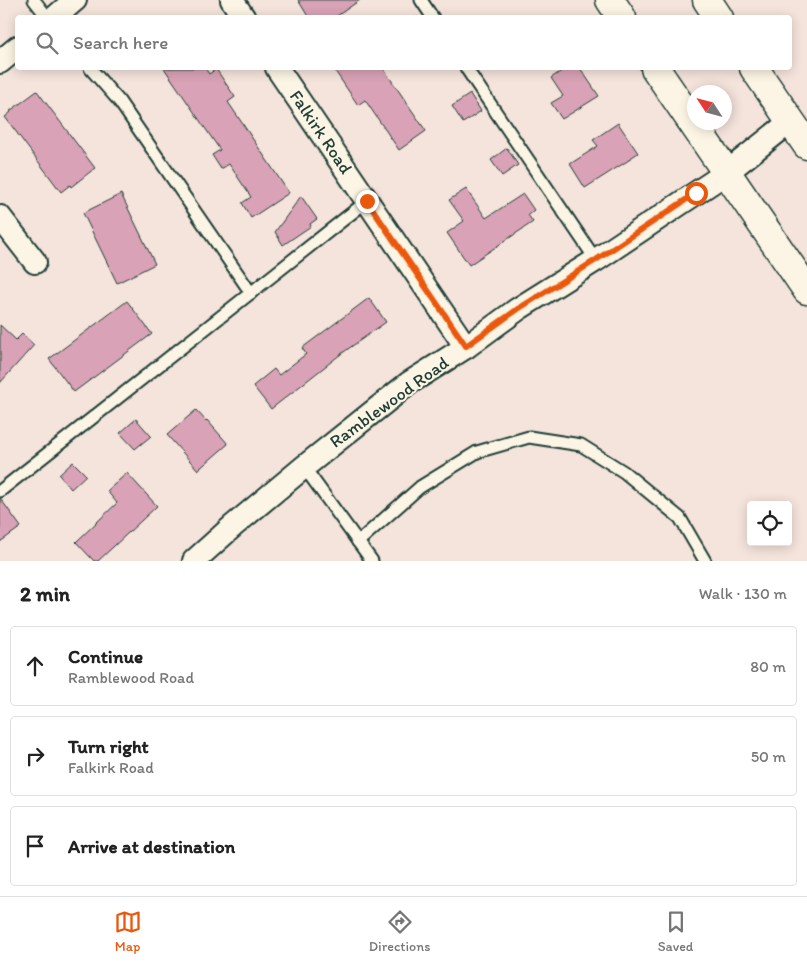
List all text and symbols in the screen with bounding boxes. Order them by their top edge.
search box [15,15,792,70]
icon: search [33,29,61,57]
text: Search here [73,31,168,54]
north arrow [687,85,732,130]
street label: Falkirk Road [285,86,357,178]
route start [685,182,708,205]
route end [356,190,379,213]
street label: Ramblewood Road [325,351,453,453]
map controls [747,501,792,546]
button: locate [747,501,792,546]
text: 2 min [20,581,70,606]
text: Walk · 130 m [699,584,787,603]
text: Continue [68,645,143,668]
icon: ahead [21,652,49,680]
text: 80 m [750,657,786,676]
text: Ramblewood Road [68,668,194,687]
text: Turn right [68,735,149,758]
icon: right [21,742,49,770]
text: 50 m [751,747,786,766]
text: Falkirk Road [68,758,154,777]
icon: arrive [21,832,49,860]
text: Arrive at destination [68,835,235,858]
tab: Map [114,908,142,955]
tab: Directions [369,908,430,955]
tab: Saved [658,908,693,955]

